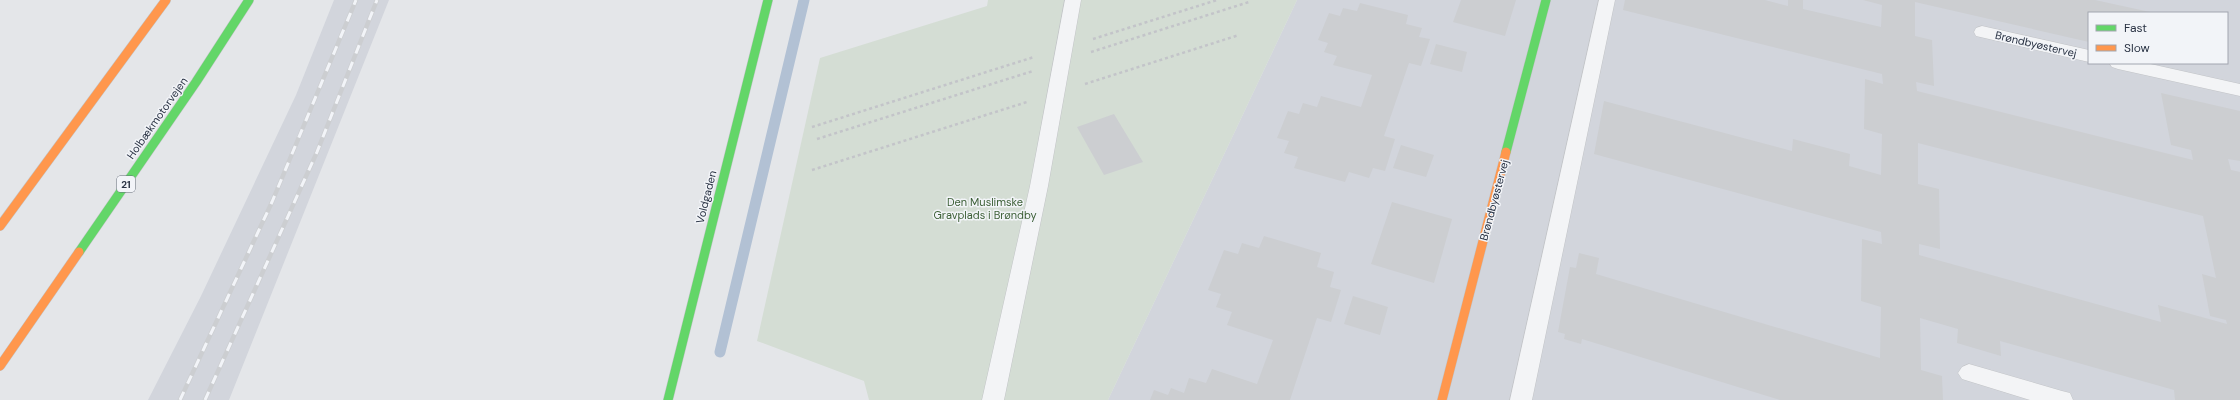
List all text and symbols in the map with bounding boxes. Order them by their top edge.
legend [2088,12,2228,64]
text: Fast [2124,20,2147,36]
street label: Brøndbyøstervej [1994,28,2078,60]
text: Slow [2124,40,2150,56]
street label: Holbækmotorvejen [124,74,190,162]
street label: Brøndbyøstervej [1476,158,1512,242]
street label: Voldgaden [693,169,719,225]
road number: 21 [117,176,135,192]
park label: Den Muslimske Gravplads i Brøndby [933,195,1037,222]

